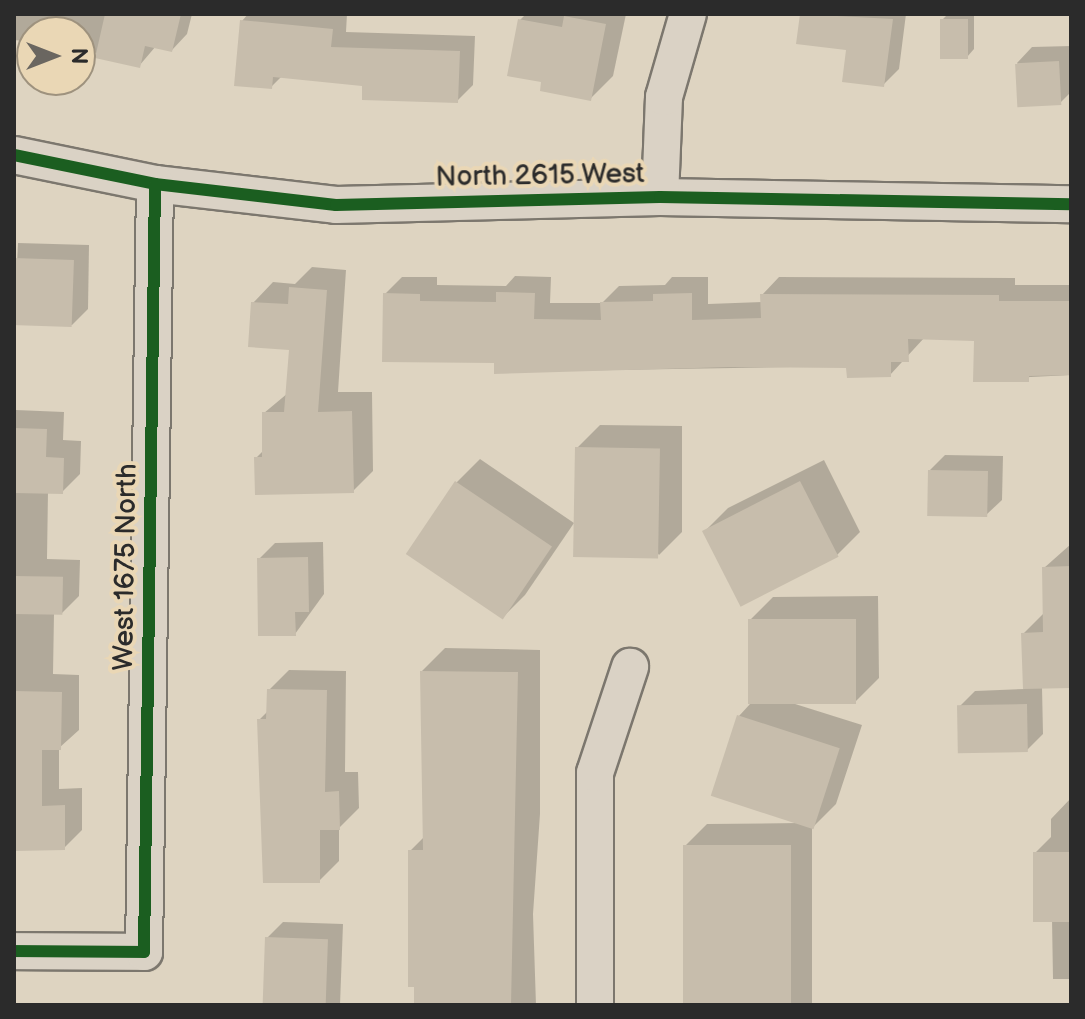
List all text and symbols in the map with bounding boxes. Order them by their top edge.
north arrow [16,16,96,96]
text: N [65,48,92,64]
street label: North 2615 West [435,157,645,195]
street label: West 1675 North [107,463,145,671]

